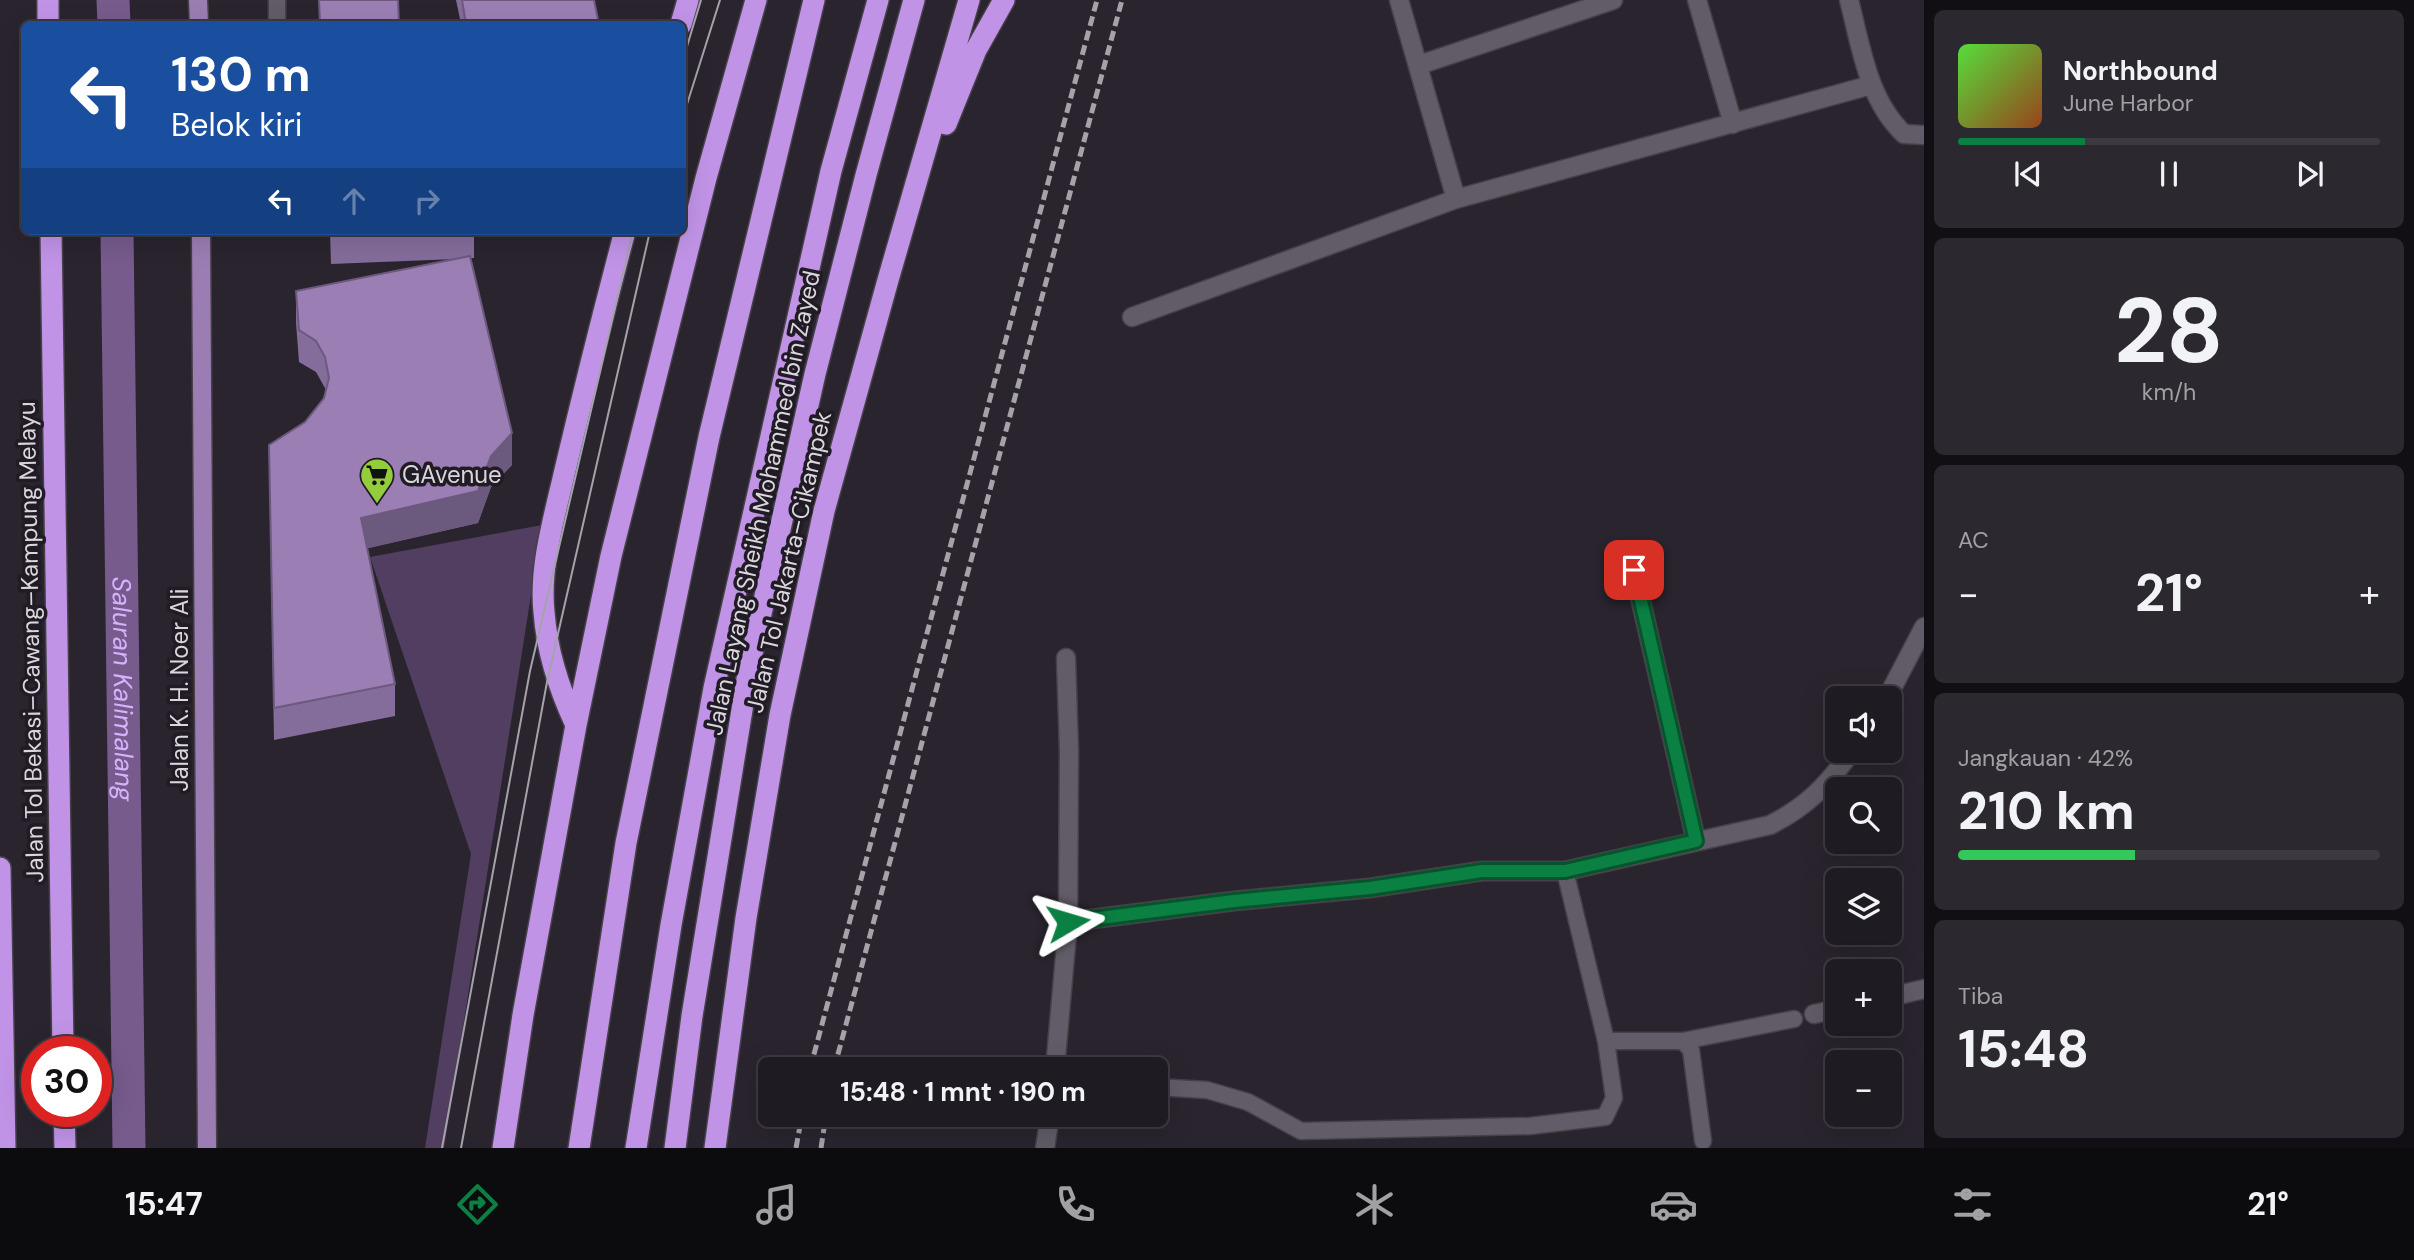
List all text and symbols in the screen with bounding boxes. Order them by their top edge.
text: 130 m [171,42,311,106]
icon: left [56,49,147,140]
text: Northbound [2063,54,2218,88]
text: June Harbor [2063,88,2193,118]
text: Belok kiri [171,104,303,146]
icon: previous [2009,155,2047,193]
icon: pause [2150,155,2188,193]
icon: next [2291,155,2329,193]
icon: left [262,182,300,220]
icon: ahead [335,182,373,220]
icon: right [408,182,446,220]
street label: Jalan Layang Sheikh Mohammed bin Zayed [698,268,827,738]
text: 28 [2114,272,2224,390]
text: km/h [2142,377,2196,407]
street label: Jalan Tol Bekasi–Cawang–Kampung Melayu [11,401,50,883]
street label: Jalan Tol Jakarta–Cikampek [739,408,838,716]
supermarket icon: GAvenue [358,456,396,505]
place label: GAvenue [402,459,502,490]
text: AC [1958,525,1989,555]
pin [1604,540,1664,600]
icon: arrive [1615,551,1653,589]
text: 21° [2135,559,2203,627]
text: − [1958,569,1979,619]
text: + [2359,569,2380,619]
water label: Saluran Kalimalang [105,576,141,802]
street label: Jalan K. H. Noer Ali [164,588,195,792]
map controls [1825,686,1902,1127]
button: sound [1825,686,1902,763]
text: Jangkauan · 42% [1958,743,2133,773]
button: search [1825,777,1902,854]
text: 210 km [1958,777,2135,845]
button: layers [1825,868,1902,945]
position arrow [1031,885,1105,959]
button: + [1825,959,1902,1036]
text: Tiba [1958,981,2003,1011]
text: 15:48 [1958,1015,2089,1083]
speed limit sign: 30 [21,1036,112,1127]
button: − [1825,1050,1902,1127]
text: 15:48 · 1 mnt · 190 m [840,1075,1086,1109]
icon: directions [453,1180,502,1229]
icon: music [752,1180,801,1229]
icon: phone [1051,1180,1100,1229]
icon: climate [1350,1180,1399,1229]
icon: car [1649,1180,1698,1229]
icon: filters [1948,1180,1997,1229]
text: 15:47 [125,1183,203,1225]
text: 21° [2247,1183,2289,1225]

